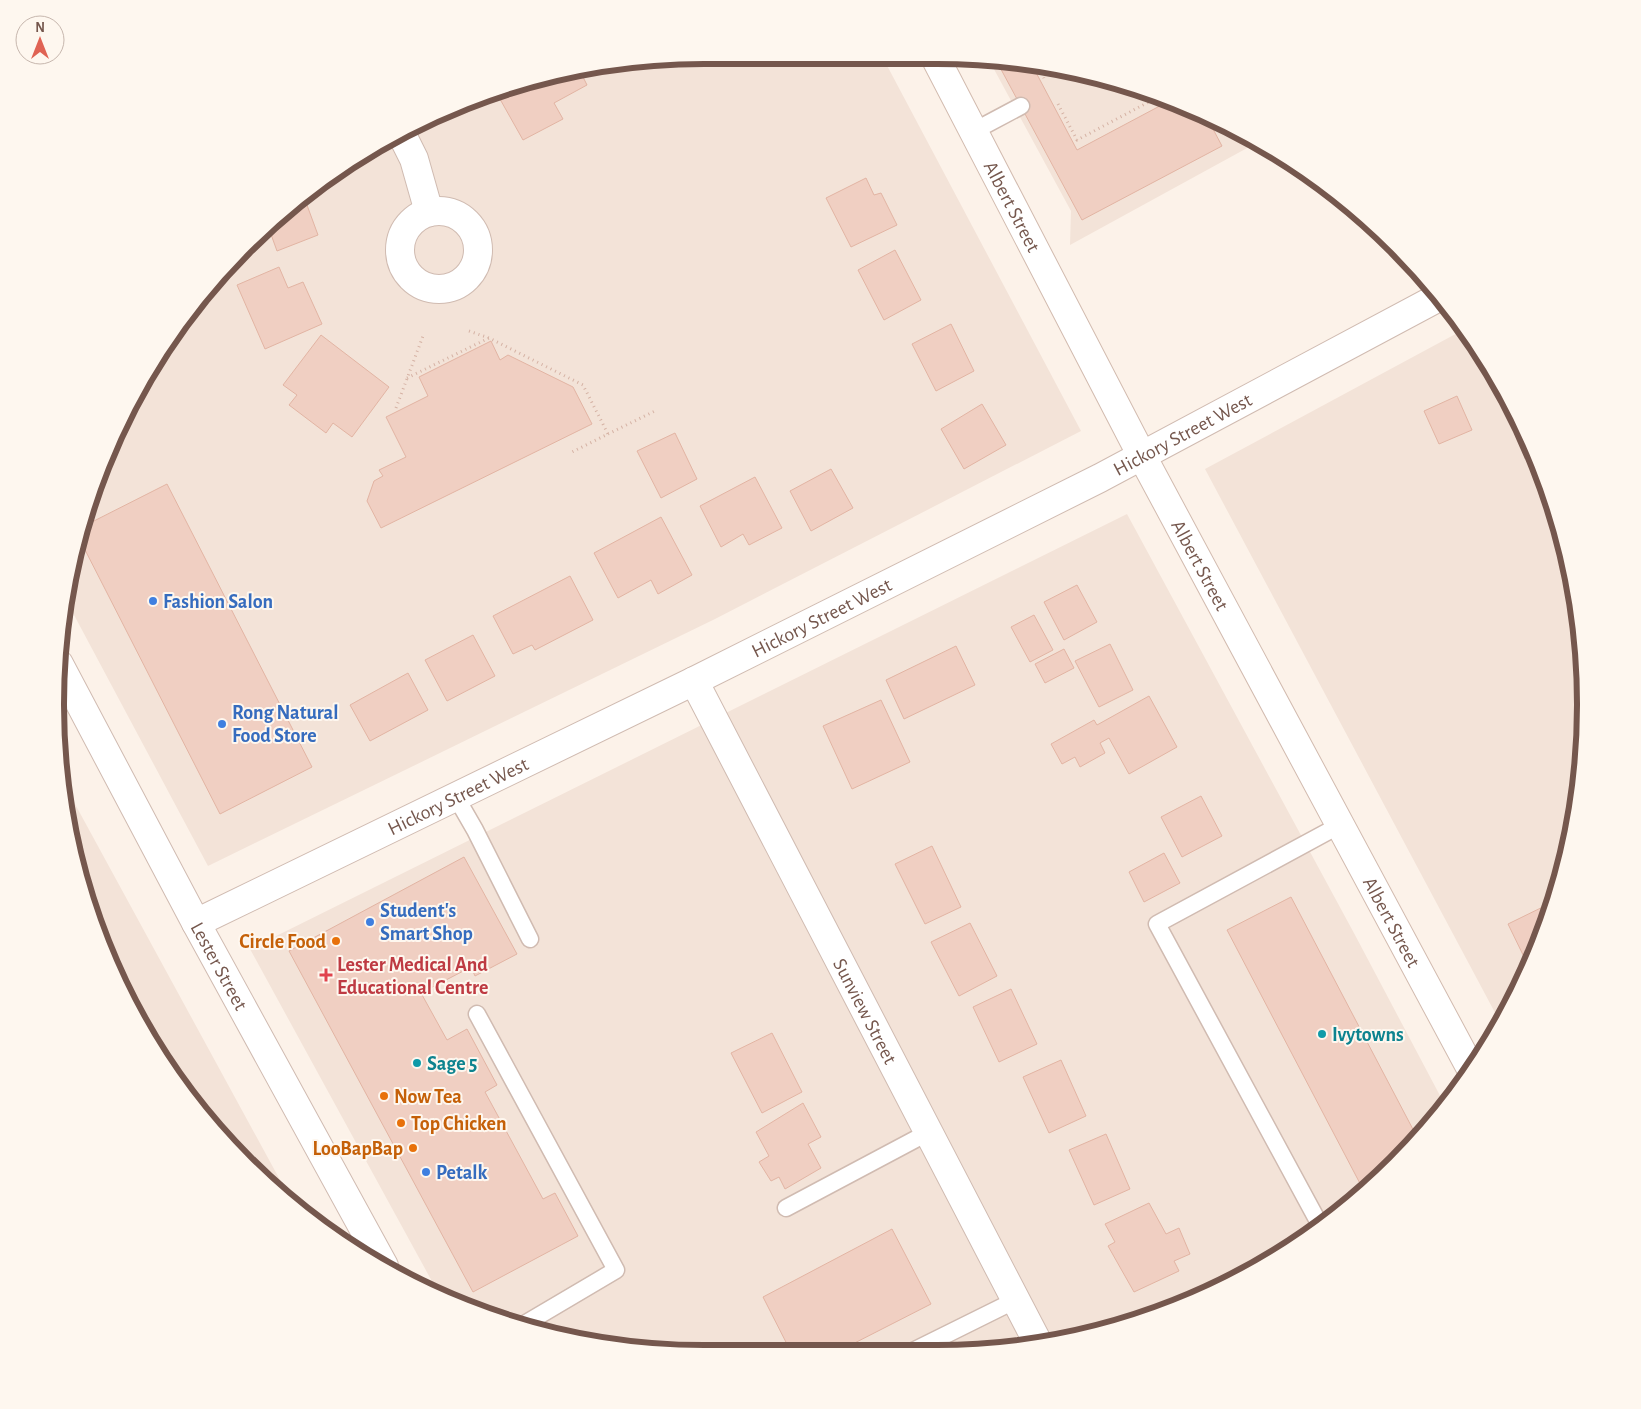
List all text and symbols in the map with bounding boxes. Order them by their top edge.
north arrow [15,15,65,65]
text: N [35,21,45,35]
street label: Albert Street [980,158,1044,256]
street label: Hickory Street West [1110,390,1256,480]
street label: Albert Street [1167,517,1232,615]
street label: Hickory Street West [749,575,895,662]
place label: Fashion Salon [163,592,273,612]
marker: Fashion Salon [147,595,159,607]
place label: Rong Natural Food Store [232,703,338,746]
marker: Rong Natural Food Store [216,718,228,730]
street label: Hickory Street West [385,754,532,839]
street label: Albert Street [1359,874,1424,971]
place label: Student's Smart Shop [380,901,473,944]
marker: Student's Smart Shop [364,916,376,928]
street label: Lester Street [187,919,251,1014]
place label: Circle Food [239,932,326,952]
marker: Circle Food [330,935,342,947]
place label: Lester Medical And Educational Centre [337,955,488,998]
street label: Sunview Street [829,956,901,1068]
marker: Lester Medical And Educational Centre [319,968,333,982]
place label: Ivytowns [1332,1025,1404,1045]
marker: Ivytowns [1316,1028,1328,1040]
place label: Sage 5 [427,1054,477,1074]
marker: Sage 5 [411,1057,423,1069]
place label: Now Tea [394,1087,462,1107]
marker: Now Tea [378,1090,390,1102]
place label: Top Chicken [411,1114,507,1134]
marker: Top Chicken [395,1117,407,1129]
place label: LooBapBap [312,1139,403,1159]
marker: LooBapBap [407,1142,419,1154]
place label: Petalk [436,1163,488,1183]
marker: Petalk [420,1166,432,1178]

